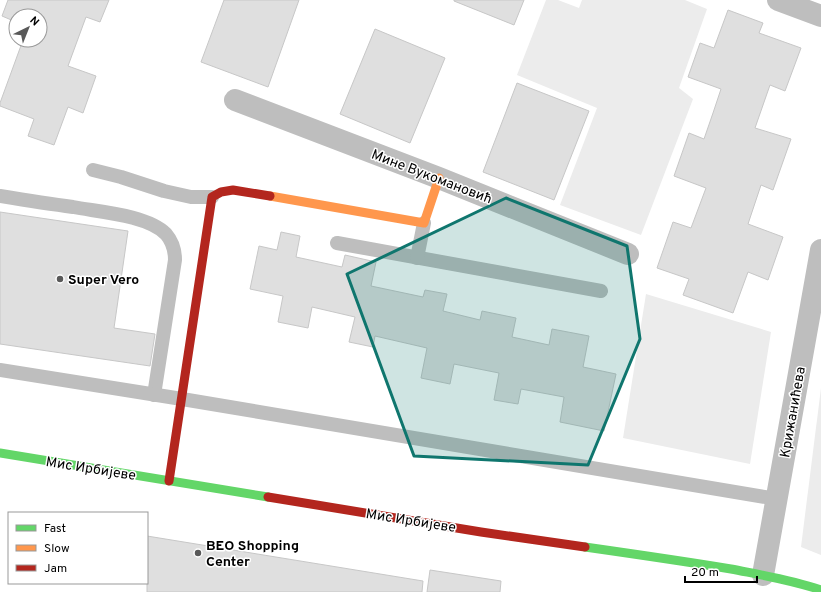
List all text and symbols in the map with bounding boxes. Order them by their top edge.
north arrow [8,8,48,48]
text: N [26,14,42,29]
street label: Мине Вукомановић [369,147,494,208]
place label: Super Vero [68,272,139,289]
marker: Super Vero [55,274,65,284]
street label: Крижанићева [777,365,810,459]
street label: Мис Ирбијеве [45,454,137,485]
street label: Мис Ирбијеве [365,506,457,537]
legend [8,512,148,584]
text: Fast [44,521,66,537]
place label: BEO Shopping Center [206,538,299,571]
text: Slow [44,541,70,557]
marker: BEO Shopping Center [193,548,203,558]
scale bar [685,558,757,584]
text: Jam [44,561,67,577]
text: 20 m [691,565,719,581]

